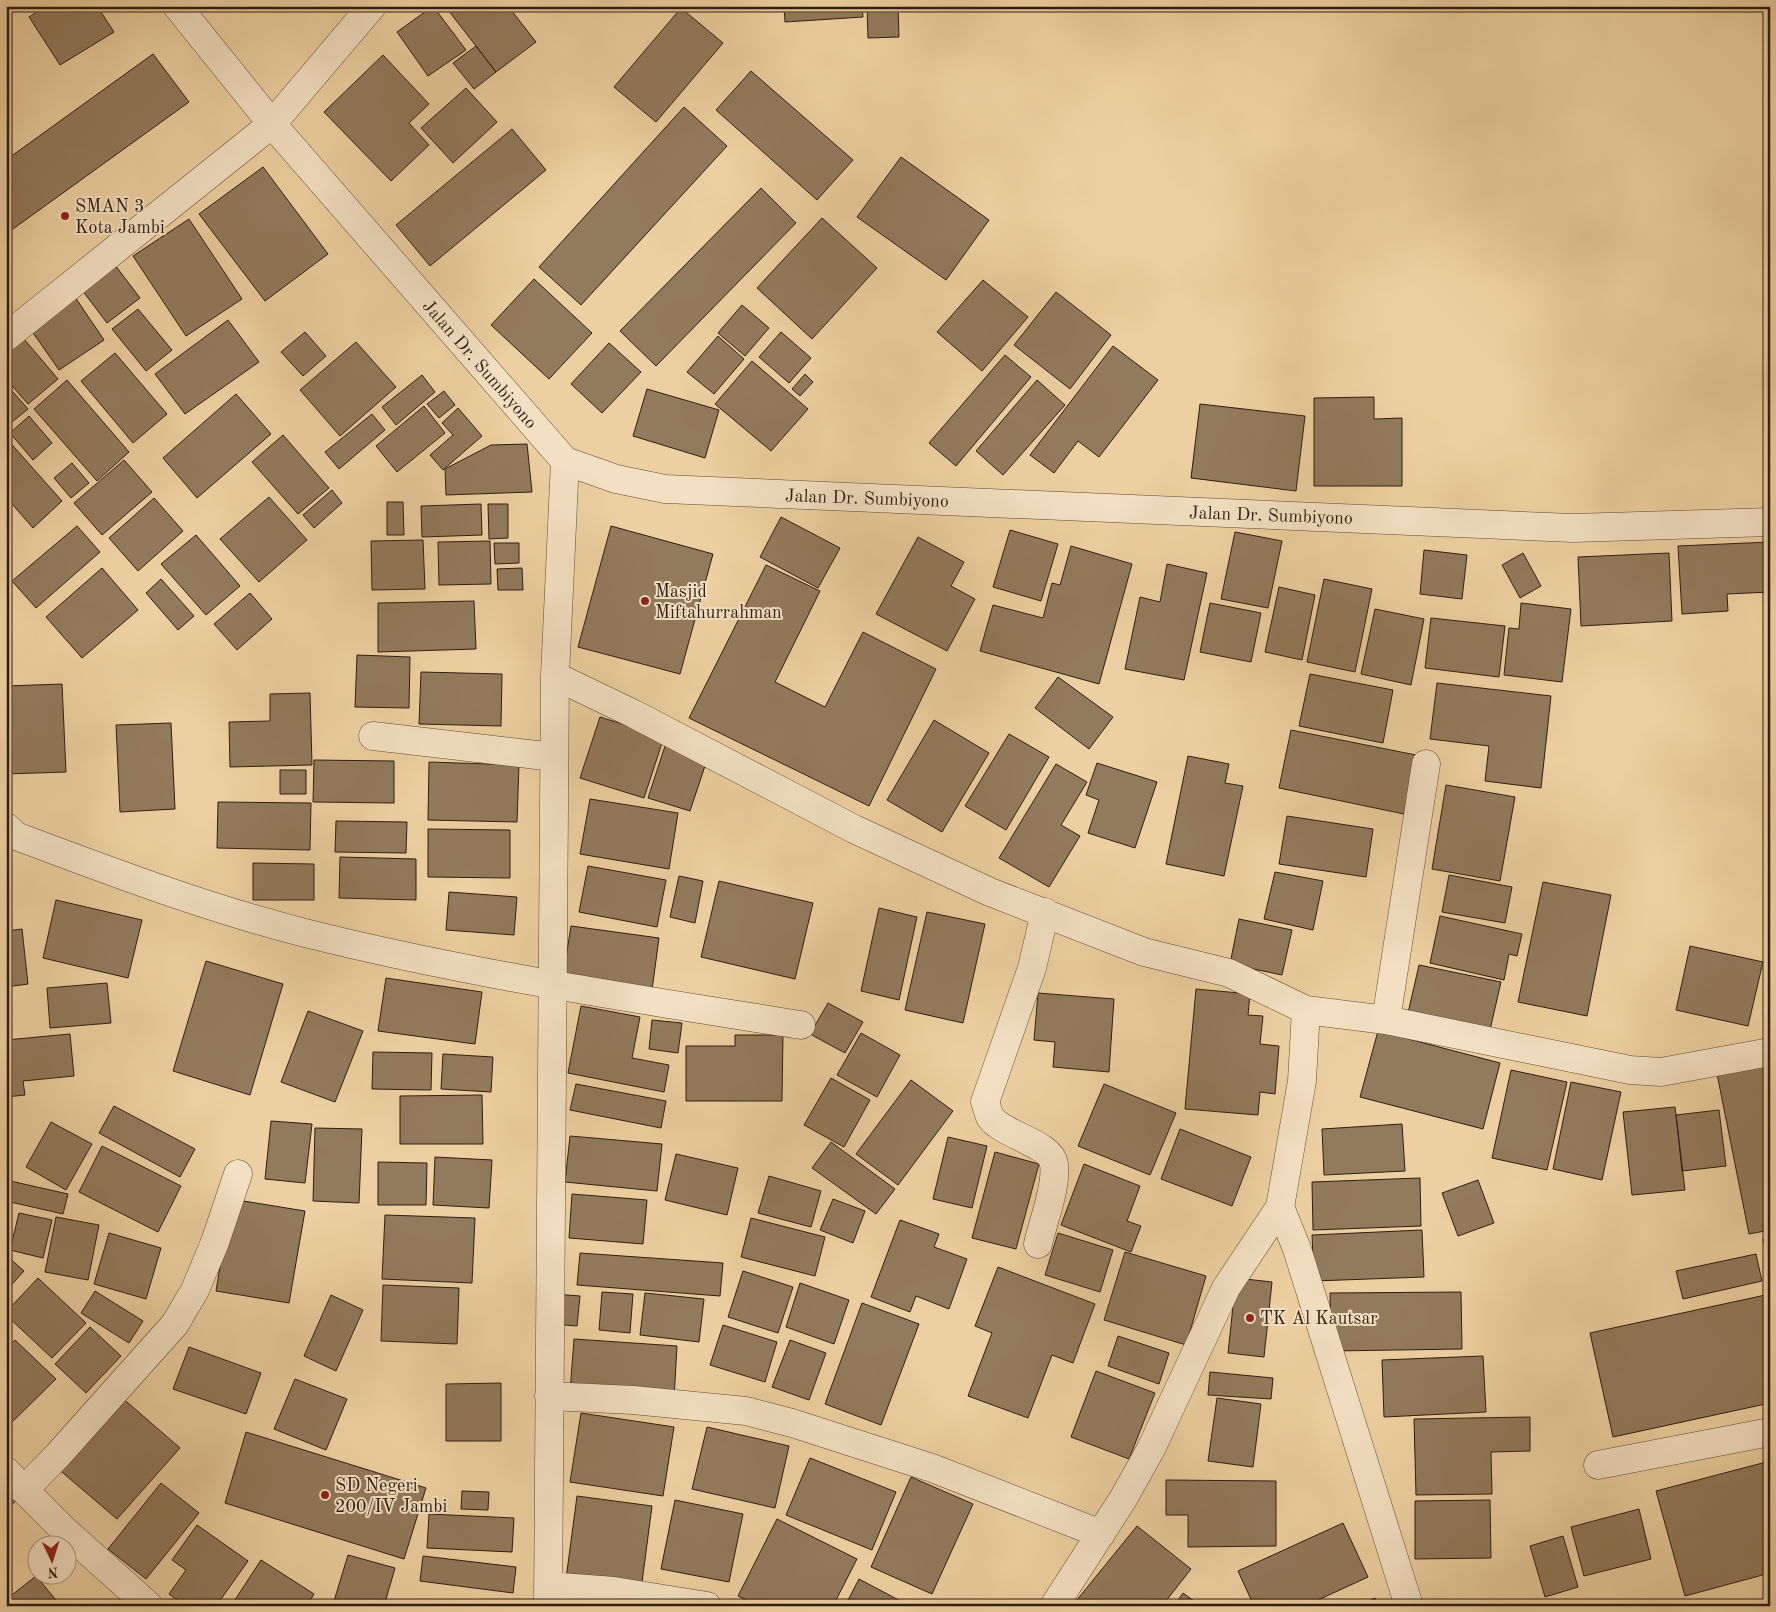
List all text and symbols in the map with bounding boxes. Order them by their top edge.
place label: SMAN 3 Kota Jambi [75,198,165,237]
marker: SMAN 3 Kota Jambi [59,210,71,222]
street label: Jalan Dr. Sumbiyono [419,297,540,433]
street label: Jalan Dr. Sumbiyono [785,487,949,511]
street label: Jalan Dr. Sumbiyono [1189,504,1353,528]
place label: Masjid Miftahurrahman [655,583,782,622]
marker: Masjid Miftahurrahman [639,595,651,607]
place label: TK Al Kautsar [1260,1310,1378,1328]
marker: TK Al Kautsar [1244,1312,1256,1324]
place label: SD Negeri 200/IV Jambi [335,1477,448,1516]
marker: SD Negeri 200/IV Jambi [319,1489,331,1501]
north arrow [28,1534,78,1584]
text: N [47,1565,59,1579]

